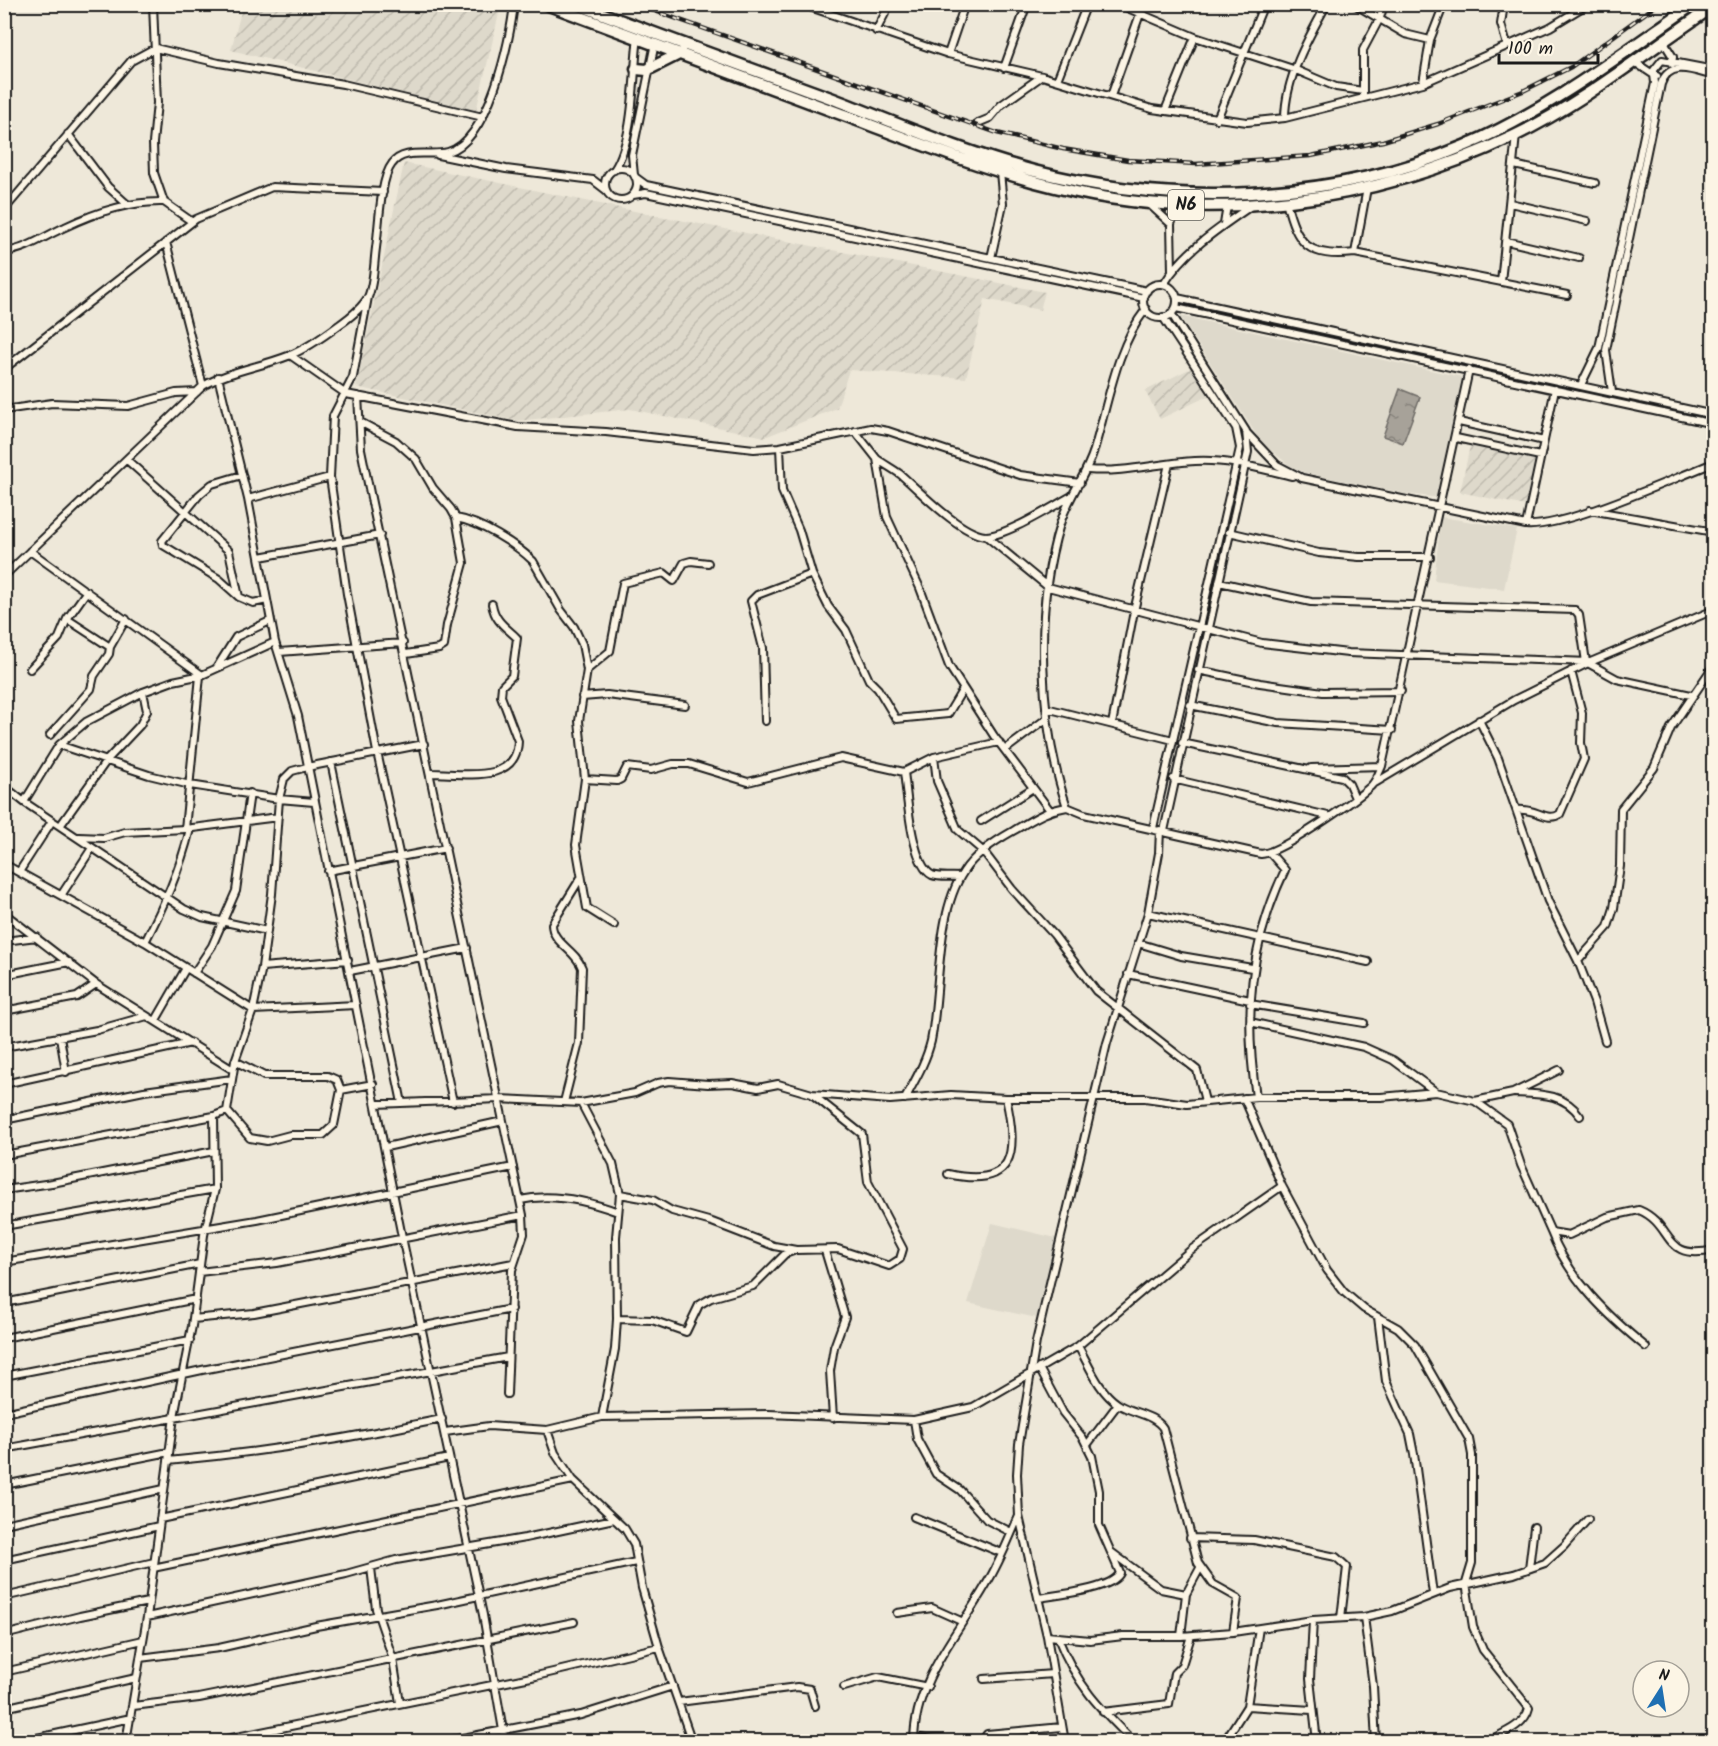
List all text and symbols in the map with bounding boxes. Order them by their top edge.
scale bar [1499,27,1598,65]
text: 100 m [1508,35,1553,64]
road number: N6 [1168,190,1204,220]
north arrow [1631,1659,1691,1719]
text: N [1656,1663,1671,1689]

